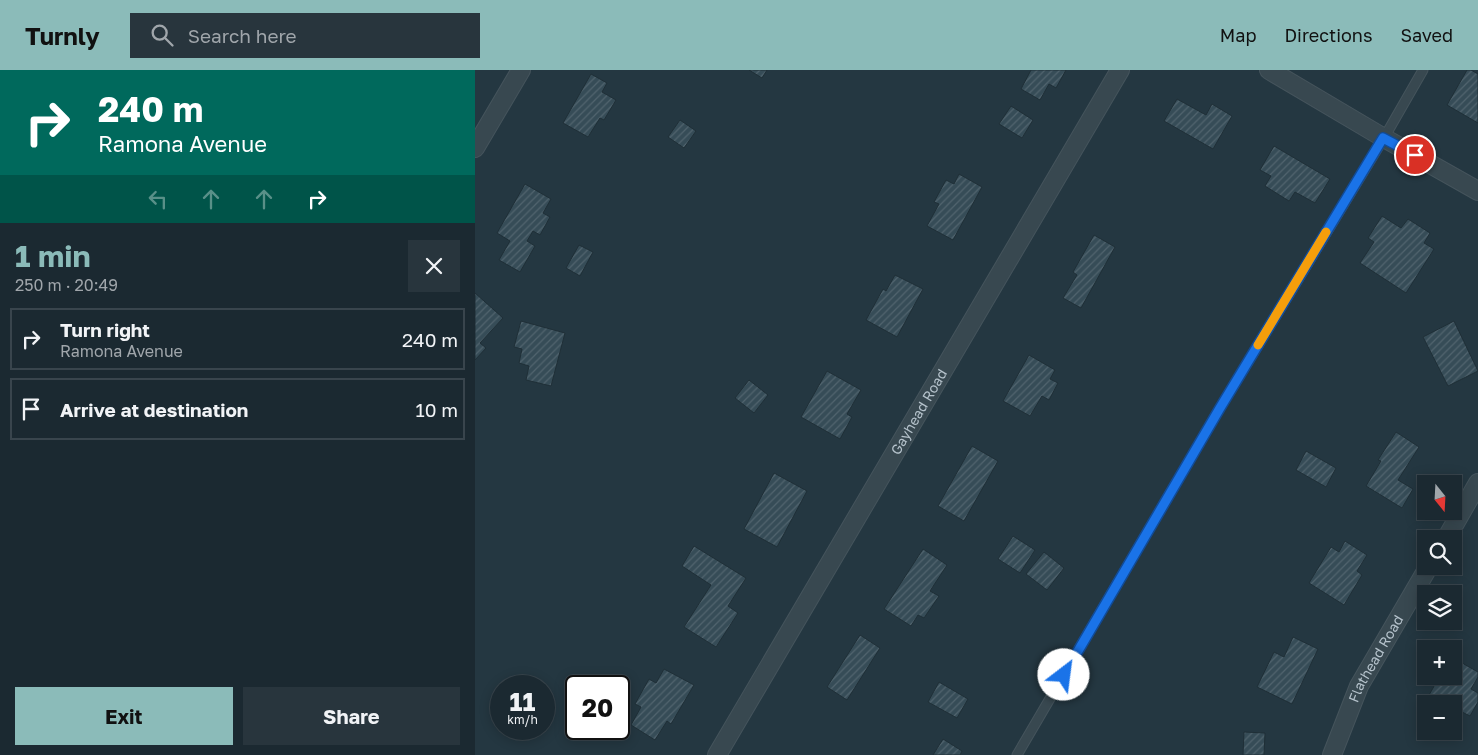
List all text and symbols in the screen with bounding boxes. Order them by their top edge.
search box [130,13,480,58]
text: Turnly [25,21,100,50]
icon: search [148,21,176,49]
text: Search here [188,24,297,47]
text: Map [1220,24,1256,46]
text: Directions [1284,24,1372,46]
text: Saved [1400,24,1453,46]
text: 240 m [98,88,203,130]
icon: right [15,90,80,155]
text: Ramona Avenue [98,130,267,157]
pin [1394,134,1436,176]
icon: arrive [1401,141,1429,169]
icon: left [144,185,172,213]
icon: ahead [197,185,225,213]
icon: ahead [250,185,278,213]
icon: right [303,185,331,213]
text: 1 min [15,238,91,274]
button: close [408,240,460,292]
text: 250 m · 20:49 [15,275,118,295]
text: Turn right [60,318,150,341]
icon: right [17,325,45,353]
text: 240 m [402,328,458,351]
text: Ramona Avenue [60,341,183,361]
street label: Gayhead Road [887,366,950,458]
icon: arrive [17,395,45,423]
text: Arrive at destination [60,398,248,421]
text: 10 m [415,398,458,421]
north arrow [1417,475,1463,520]
map controls [1417,475,1462,740]
button: search [1417,530,1462,575]
button: layers [1417,585,1462,630]
street label: Flathead Road [1345,612,1407,705]
button: + [1417,640,1462,685]
position arrow [1037,648,1089,700]
speed limit sign: 20 [565,675,630,740]
text: 11 [510,686,535,717]
button: Exit [15,687,233,745]
button: Share [243,687,460,745]
button: − [1417,695,1462,740]
text: km/h [507,712,538,727]

